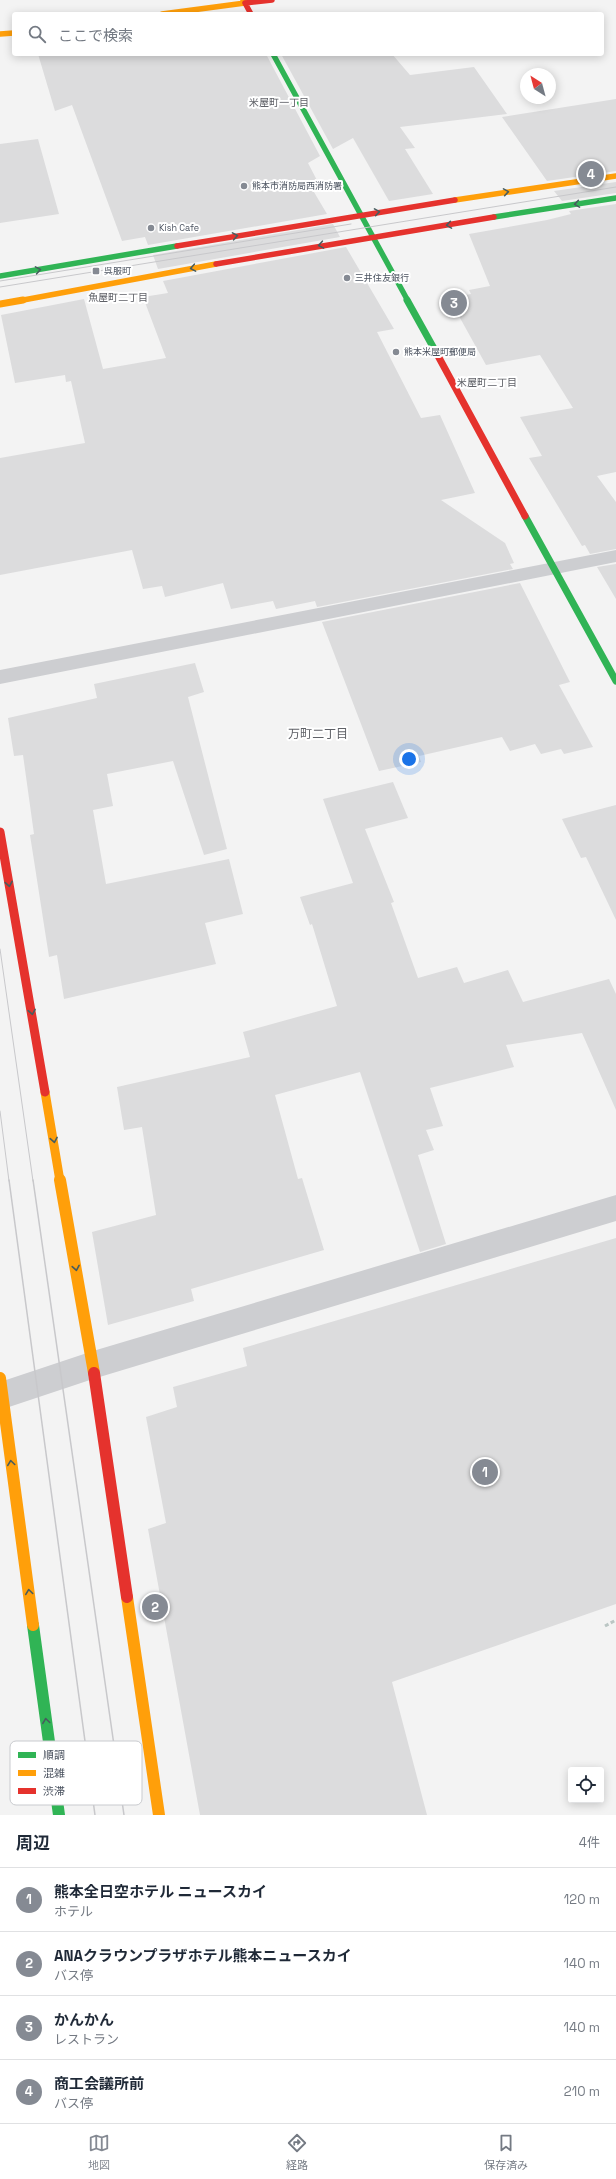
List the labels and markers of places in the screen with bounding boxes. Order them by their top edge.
pin: 4 [578,159,604,189]
place label: 熊本市消防局西消防署 [252,180,342,192]
marker: 熊本市消防局西消防署 [239,181,249,191]
place label: Kish Cafe [159,222,199,234]
marker: Kish Cafe [146,223,156,233]
place label: 呉服町 [104,265,131,277]
marker: 呉服町 [91,266,101,276]
place label: 三井住友銀行 [355,272,409,284]
marker: 三井住友銀行 [342,273,352,283]
pin: 3 [441,288,467,318]
place label: 熊本米屋町郵便局 [404,346,476,358]
marker: 熊本米屋町郵便局 [391,347,401,357]
pin: 1 [472,1457,498,1487]
pin: 2 [142,1592,168,1622]

